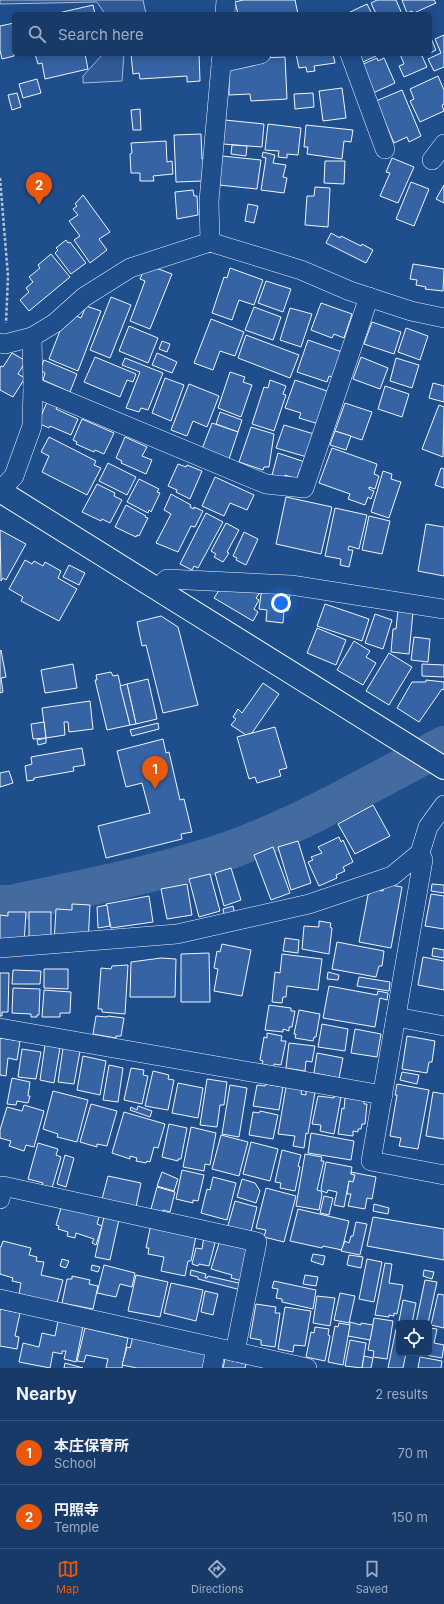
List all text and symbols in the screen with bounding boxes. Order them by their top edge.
search box [12,12,432,56]
icon: search [26,23,48,45]
text: Search here [58,25,144,44]
pin: 2 [26,172,52,205]
your location [271,593,291,613]
pin: 1 [142,756,168,789]
map controls [396,1320,432,1356]
button: locate [396,1320,432,1356]
text: Nearby [16,1384,77,1404]
text: 2 results [375,1386,428,1402]
text: 本庄保育所 [54,1436,129,1455]
text: 1 [26,1445,32,1461]
text: 70 m [398,1445,428,1461]
text: School [54,1455,96,1471]
text: 円照寺 [54,1500,99,1519]
text: 2 [25,1509,33,1525]
text: 150 m [392,1509,428,1525]
text: Temple [54,1519,99,1535]
tab: Map [56,1558,79,1596]
tab: Directions [191,1558,244,1596]
tab: Saved [356,1558,388,1596]

